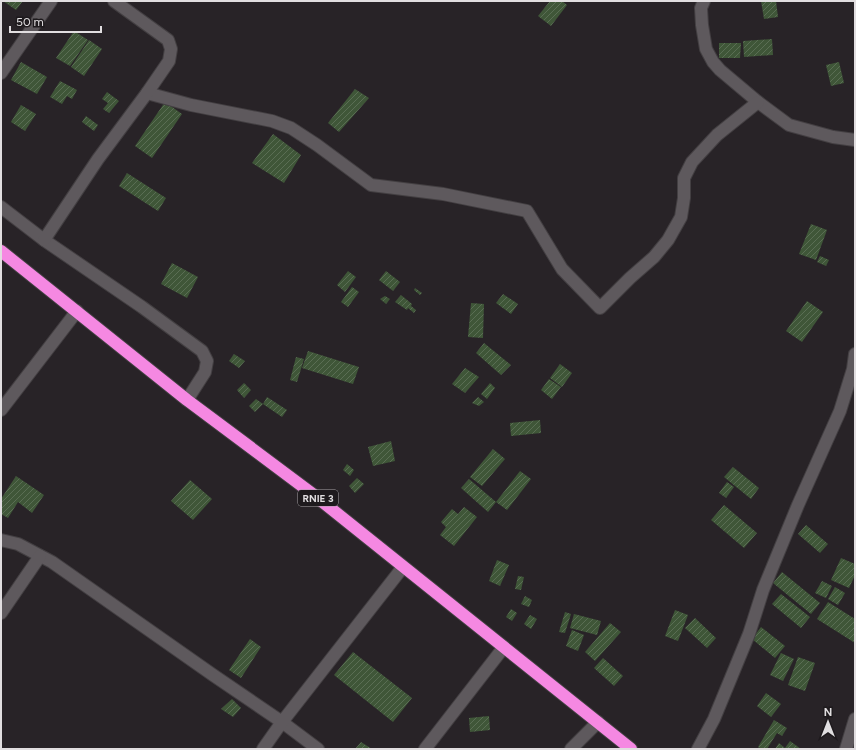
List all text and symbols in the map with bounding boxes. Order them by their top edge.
scale bar [10,8,101,34]
text: 50 m [16,15,44,29]
road number: RNIE 3 [298,490,338,506]
north arrow [808,702,848,742]
text: N [824,706,832,719]

